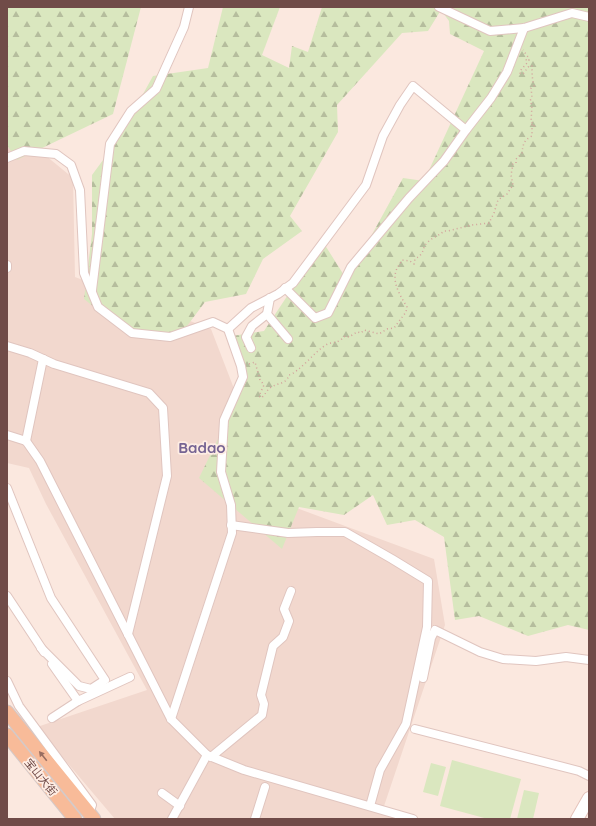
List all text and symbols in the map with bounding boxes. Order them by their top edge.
district label: Badao [178,438,226,457]
one-way arrow [39,751,48,762]
street label: 宝山大街 [22,755,60,799]

